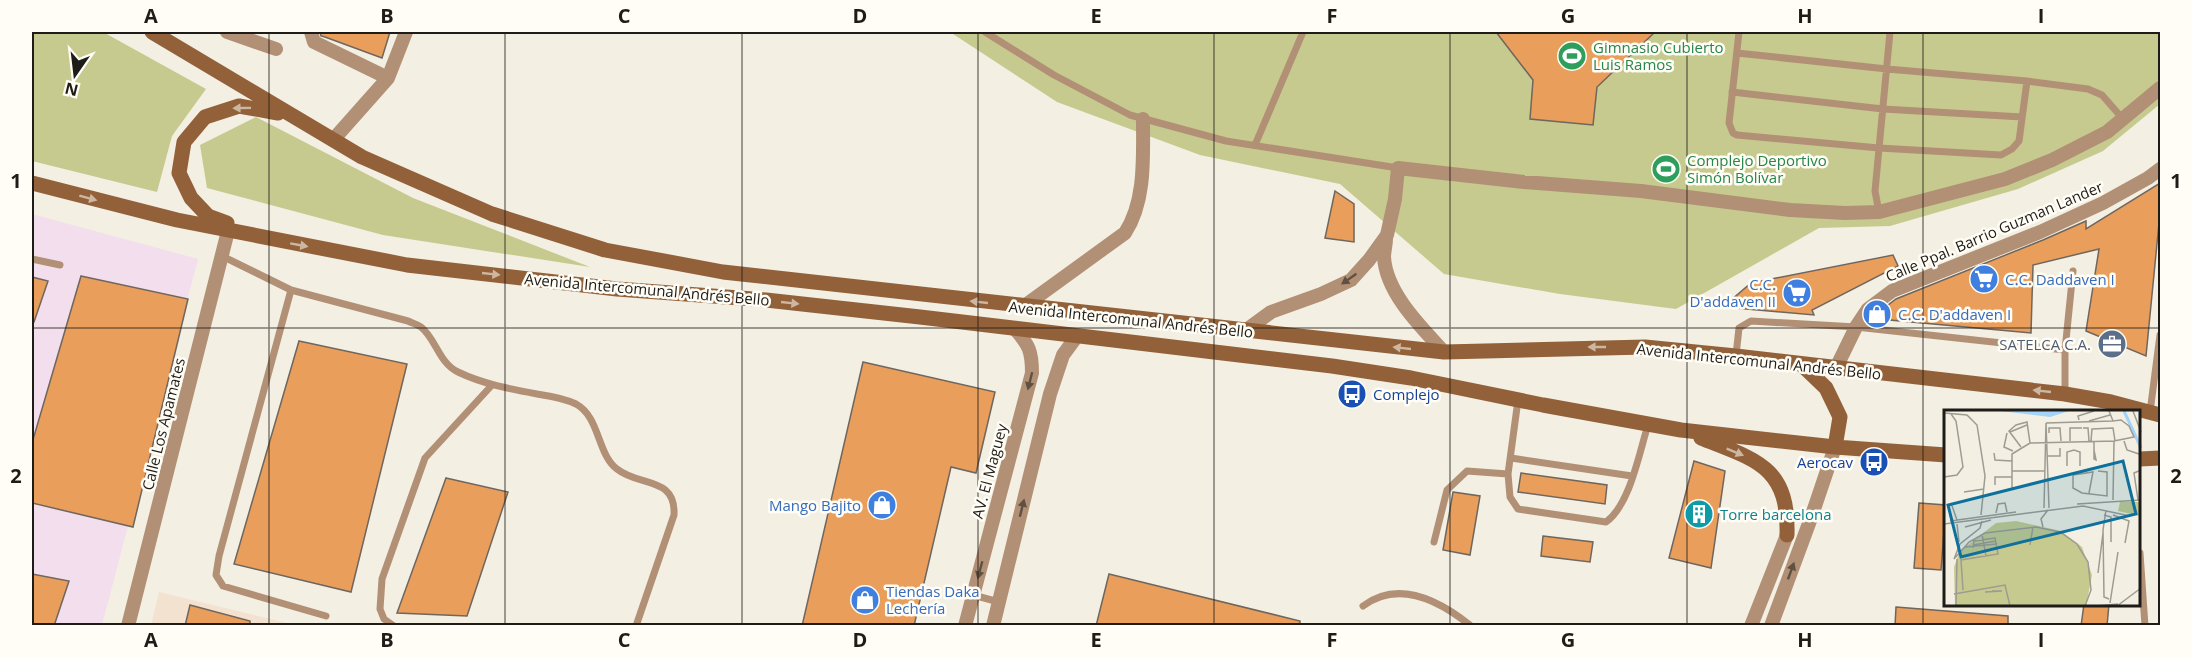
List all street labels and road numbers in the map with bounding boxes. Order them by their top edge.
street label: Calle Ppal. Barrio Guzman Lander [1882,176,2106,286]
street label: Avenida Intercomunal Andrés Bello [524,268,770,310]
street label: Avenida Intercomunal Andrés Bello [1008,296,1254,342]
street label: Avenida Intercomunal Andrés Bello [1636,338,1882,384]
street label: Calle Los Apamates [137,356,189,492]
street label: AV. El Maguey [967,421,1011,521]

